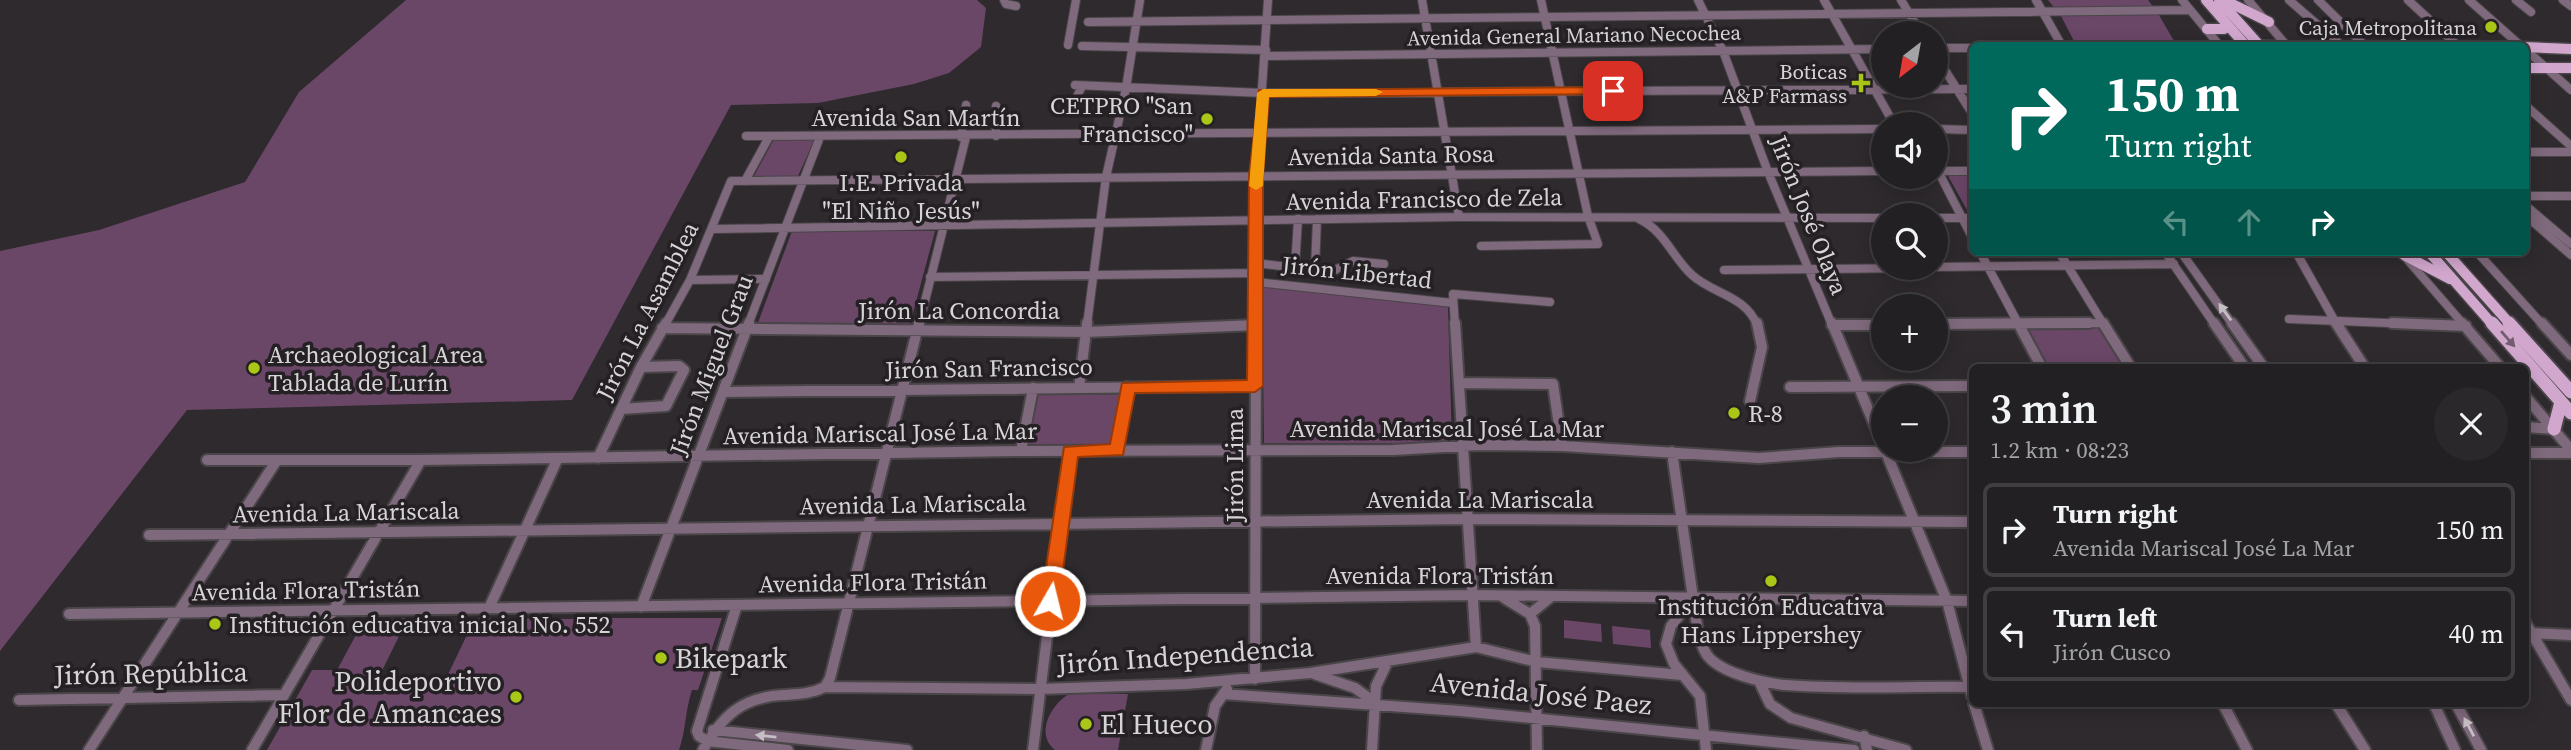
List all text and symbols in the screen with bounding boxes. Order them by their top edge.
place label: Caja Metropolitana [2299,13,2477,42]
street label: Avenida General Mariano Necochea [1407,18,1742,52]
marker: Caja Metropolitana [2483,19,2499,35]
north arrow [1871,21,1948,98]
map controls [1871,21,1948,462]
place label: Boticas A&P Farmass [1722,57,1847,110]
text: 150 m [2105,60,2240,127]
pin [1583,61,1643,121]
icon: right [1990,70,2081,161]
icon: arrive [1594,72,1632,110]
marker: Boticas A&P Farmass [1853,75,1869,91]
place label: CETPRO "San Francisco" [1050,89,1193,150]
street label: Avenida San Martín [811,101,1021,134]
marker: CETPRO "San Francisco" [1199,111,1215,127]
button: sound [1871,112,1948,189]
text: Turn right [2105,124,2251,168]
street label: Jirón José Olaya [1762,130,1856,300]
street label: Avenida Santa Rosa [1287,137,1495,173]
marker: I.E. Privada "El Niño Jesús" [893,149,909,165]
place label: I.E. Privada "El Niño Jesús" [822,166,980,227]
street label: Avenida Francisco de Zela [1285,180,1563,218]
button: search [1871,203,1948,280]
icon: left [2157,203,2195,241]
icon: ahead [2230,203,2268,241]
icon: right [2303,203,2341,241]
street label: Jirón La Asamblea [587,215,707,407]
street label: Jirón Libertad [1279,248,1434,296]
street label: Jirón Miguel Grau [661,270,761,461]
street label: Jirón La Concordia [857,294,1061,327]
button: + [1871,294,1948,371]
one-way arrow [2218,303,2232,321]
one-way arrow [2500,331,2515,348]
place label: Archaeological Area Tablada de Lurín [268,338,485,399]
street label: Jirón San Francisco [884,350,1093,386]
marker: Archaeological Area Tablada de Lurín [246,360,262,376]
text: 3 min [1990,379,2098,437]
button: − [1871,385,1948,462]
button: close [2434,387,2508,461]
place label: R-8 [1748,397,1783,430]
marker: R-8 [1726,405,1742,421]
street label: Jirón Lima [1218,407,1251,523]
street label: Avenida Mariscal José La Mar [1290,412,1604,445]
street label: Avenida Mariscal José La Mar [723,414,1037,452]
text: 1.2 km · 08:23 [1990,434,2129,466]
street label: Avenida La Mariscala [1366,483,1594,516]
street label: Avenida La Mariscala [799,486,1028,522]
street label: Avenida La Mariscala [232,494,461,530]
text: Turn right [2053,496,2177,532]
icon: right [1994,511,2032,549]
text: 150 m [2436,512,2504,548]
text: Avenida Mariscal José La Mar [2053,532,2354,564]
street label: Avenida Flora Tristán [1326,559,1554,592]
street label: Avenida Flora Tristán [758,564,988,600]
position arrow [1013,564,1087,638]
street label: Avenida Flora Tristán [191,572,421,608]
marker: Institución Educativa Hans Lippershey [1763,573,1779,589]
place label: Institución Educativa Hans Lippershey [1658,590,1885,651]
text: Turn left [2053,600,2157,636]
place label: Institución educativa inicial No. 552 [229,608,610,641]
icon: left [1994,615,2032,653]
marker: Institución educativa inicial No. 552 [207,616,223,632]
text: 40 m [2449,616,2504,652]
street label: Jirón Independencia [1054,627,1315,683]
text: Jirón Cusco [2053,636,2171,668]
place label: Bikepark [675,639,788,677]
marker: Bikepark [653,650,669,666]
street label: Jirón República [53,652,249,694]
place label: Polideportivo Flor de Amancaes [278,662,502,732]
street label: Avenida José Paez [1428,662,1654,724]
marker: Polideportivo Flor de Amancaes [508,689,524,705]
place label: El Hueco [1100,705,1213,743]
marker: El Hueco [1078,716,1094,732]
one-way arrow [2463,717,2475,736]
one-way arrow [755,730,777,741]

